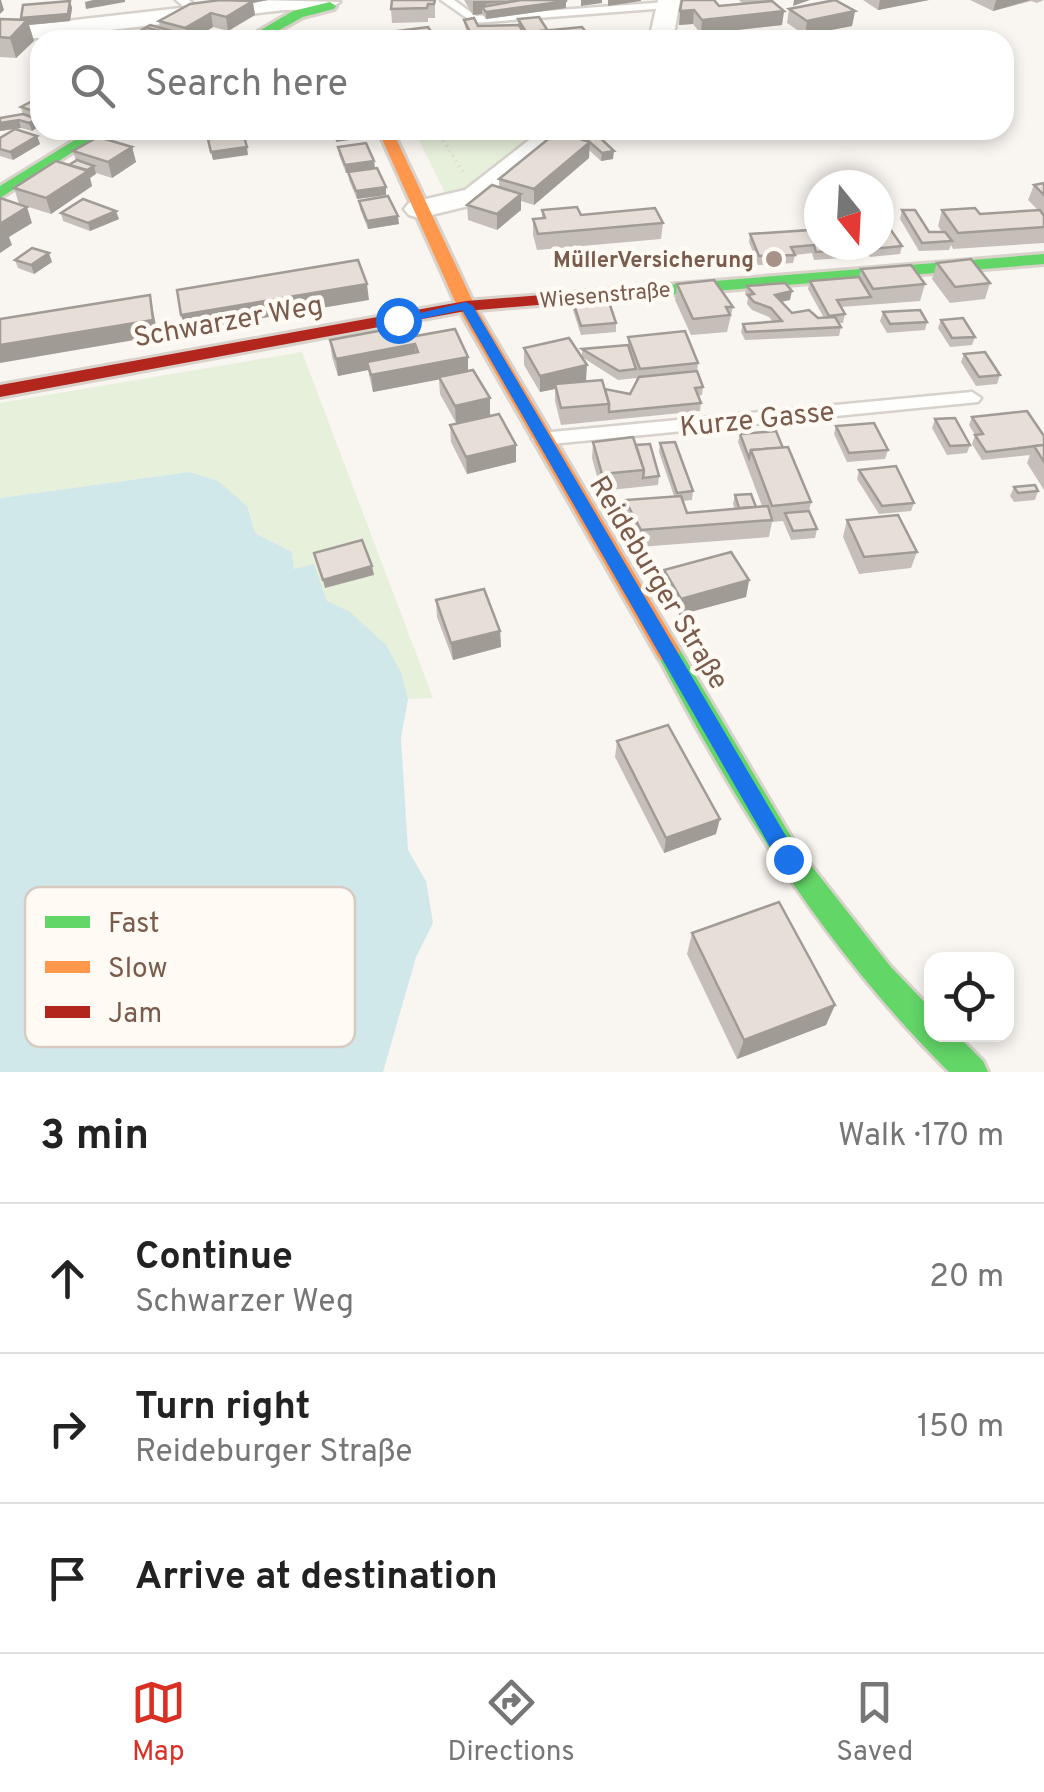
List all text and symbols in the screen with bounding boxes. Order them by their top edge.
search box [30,30,1014,140]
icon: search [65,58,120,113]
text: Search here [145,61,348,110]
north arrow [804,170,894,260]
place label: MüllerVersicherung [553,248,754,275]
marker: MüllerVersicherung [763,248,785,270]
street label: Wiesenstraße [539,277,672,316]
street label: Schwarzer Weg [131,289,326,357]
route start [376,298,422,344]
street label: Kurze Gasse [678,395,837,447]
street label: Reideburger Straße [579,470,735,697]
route end [766,837,812,883]
legend [25,887,355,1047]
text: Fast [108,907,160,943]
text: Slow [108,952,167,988]
map controls [924,952,1014,1042]
button: locate [924,952,1014,1042]
text: Jam [108,997,162,1033]
text: 3 min [40,1111,149,1164]
text: Walk · 170 m [838,1117,1004,1157]
text: Continue [135,1234,293,1283]
icon: ahead [40,1251,95,1306]
text: 20 m [929,1258,1004,1298]
text: Schwarzer Weg [135,1283,354,1323]
text: Turn right [135,1384,310,1433]
icon: right [40,1401,95,1456]
text: 150 m [917,1408,1004,1448]
text: Reideburger Straße [135,1433,412,1473]
icon: arrive [40,1551,95,1606]
text: Arrive at destination [135,1554,498,1603]
tab: Map [131,1675,186,1771]
tab: Directions [447,1675,575,1771]
tab: Saved [836,1675,913,1771]

